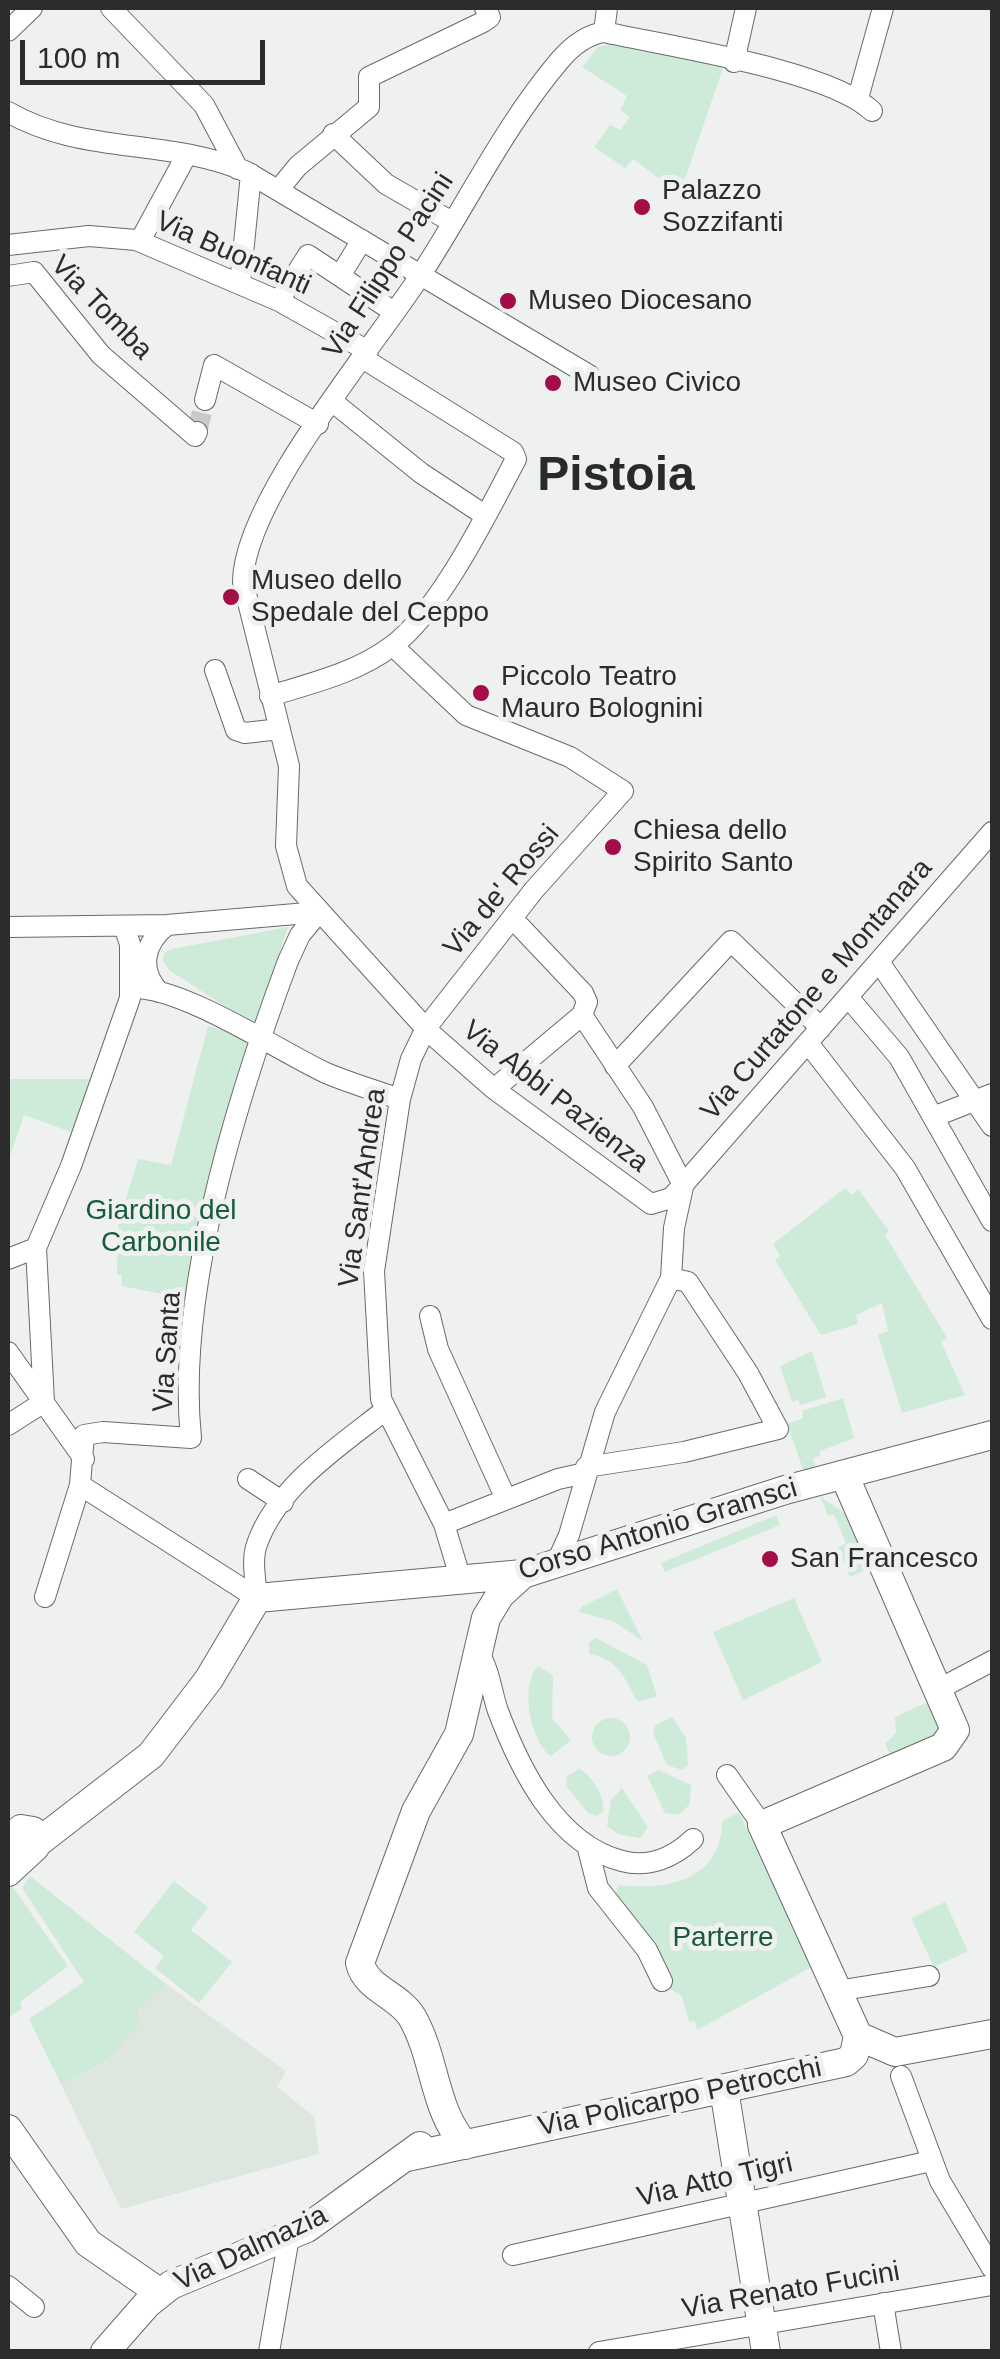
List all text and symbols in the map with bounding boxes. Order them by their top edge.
scale bar [25,20,270,82]
text: 100 m [37,41,120,74]
street label: Via Filippo Pacini [317,167,461,365]
place label: Palazzo Sozzifanti [662,174,783,240]
marker: Palazzo Sozzifanti [631,196,653,218]
street label: Via Buonfanti [150,205,316,303]
street label: Via Tomba [43,249,159,367]
place label: Museo Diocesano [528,284,752,318]
marker: Museo Diocesano [497,290,519,312]
place label: Museo Civico [573,366,741,400]
marker: Museo Civico [542,372,564,394]
district label: Pistoia [537,448,695,506]
place label: Museo dello Spedale del Ceppo [251,564,489,630]
marker: Museo dello Spedale del Ceppo [220,586,242,608]
place label: Piccolo Teatro Mauro Bolognini [501,660,703,726]
marker: Piccolo Teatro Mauro Bolognini [470,682,492,704]
place label: Chiesa dello Spirito Santo [633,814,793,880]
street label: Via de' Rossi [437,818,567,964]
marker: Chiesa dello Spirito Santo [602,836,624,858]
street label: Via Curtatone e Montanara [694,852,940,1128]
street label: Via Abbi Pazienza [455,1014,655,1180]
street label: Via Sant'Andrea [332,1086,394,1290]
park label: Giardino del Carbonile [86,1194,236,1260]
street label: Via Santa [147,1291,189,1413]
street label: Corso Antonio Gramsci [515,1472,801,1588]
place label: San Francesco [790,1542,978,1576]
marker: San Francesco [759,1548,781,1570]
park label: Parterre [672,1921,774,1955]
street label: Via Policarpo Petrocchi [535,2052,825,2144]
street label: Via Atto Tigri [634,2147,796,2215]
street label: Via Dalmazia [169,2199,333,2299]
street label: Via Renato Fucini [680,2255,902,2327]

